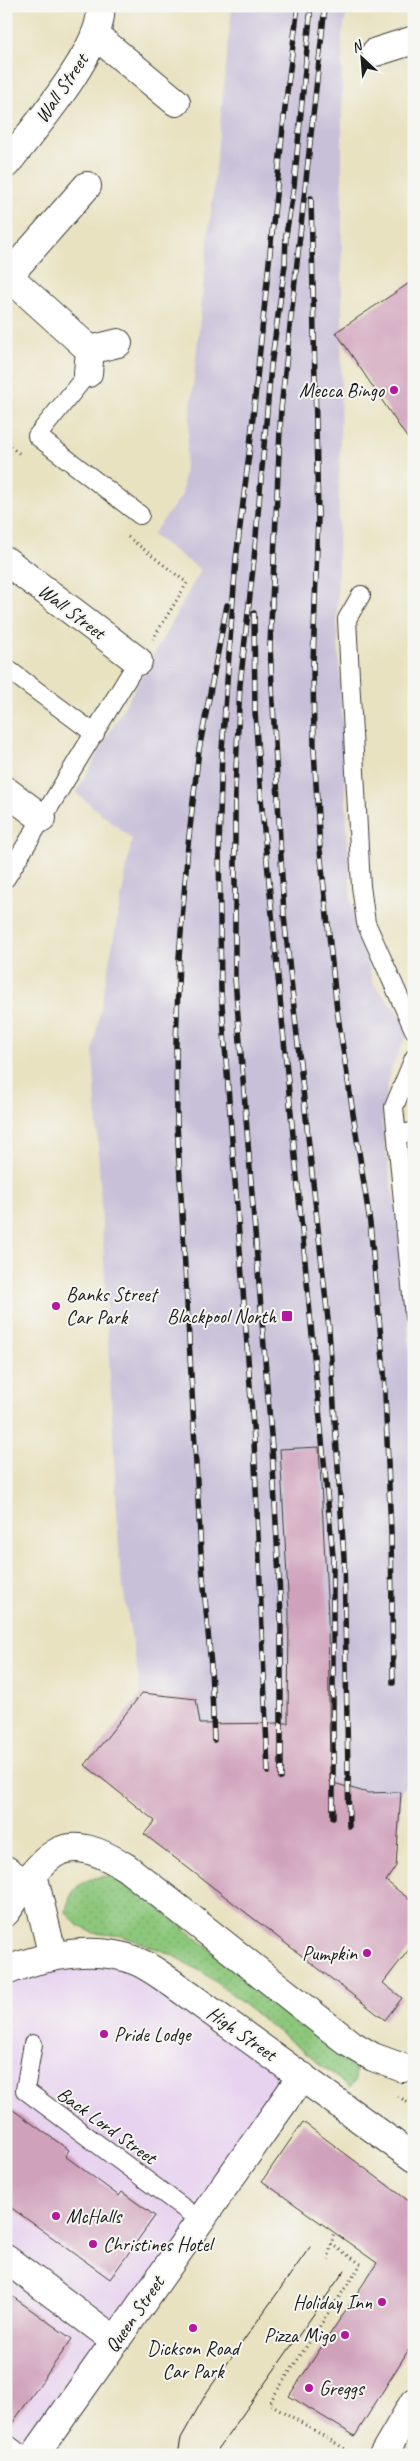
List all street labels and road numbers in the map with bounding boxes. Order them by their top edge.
street label: Wall Street [29,47,95,128]
street label: Wall Street [33,578,112,646]
street label: High Street [202,2000,283,2068]
street label: Back Lord Street [52,2081,163,2171]
street label: Queen Street [99,2269,171,2357]

